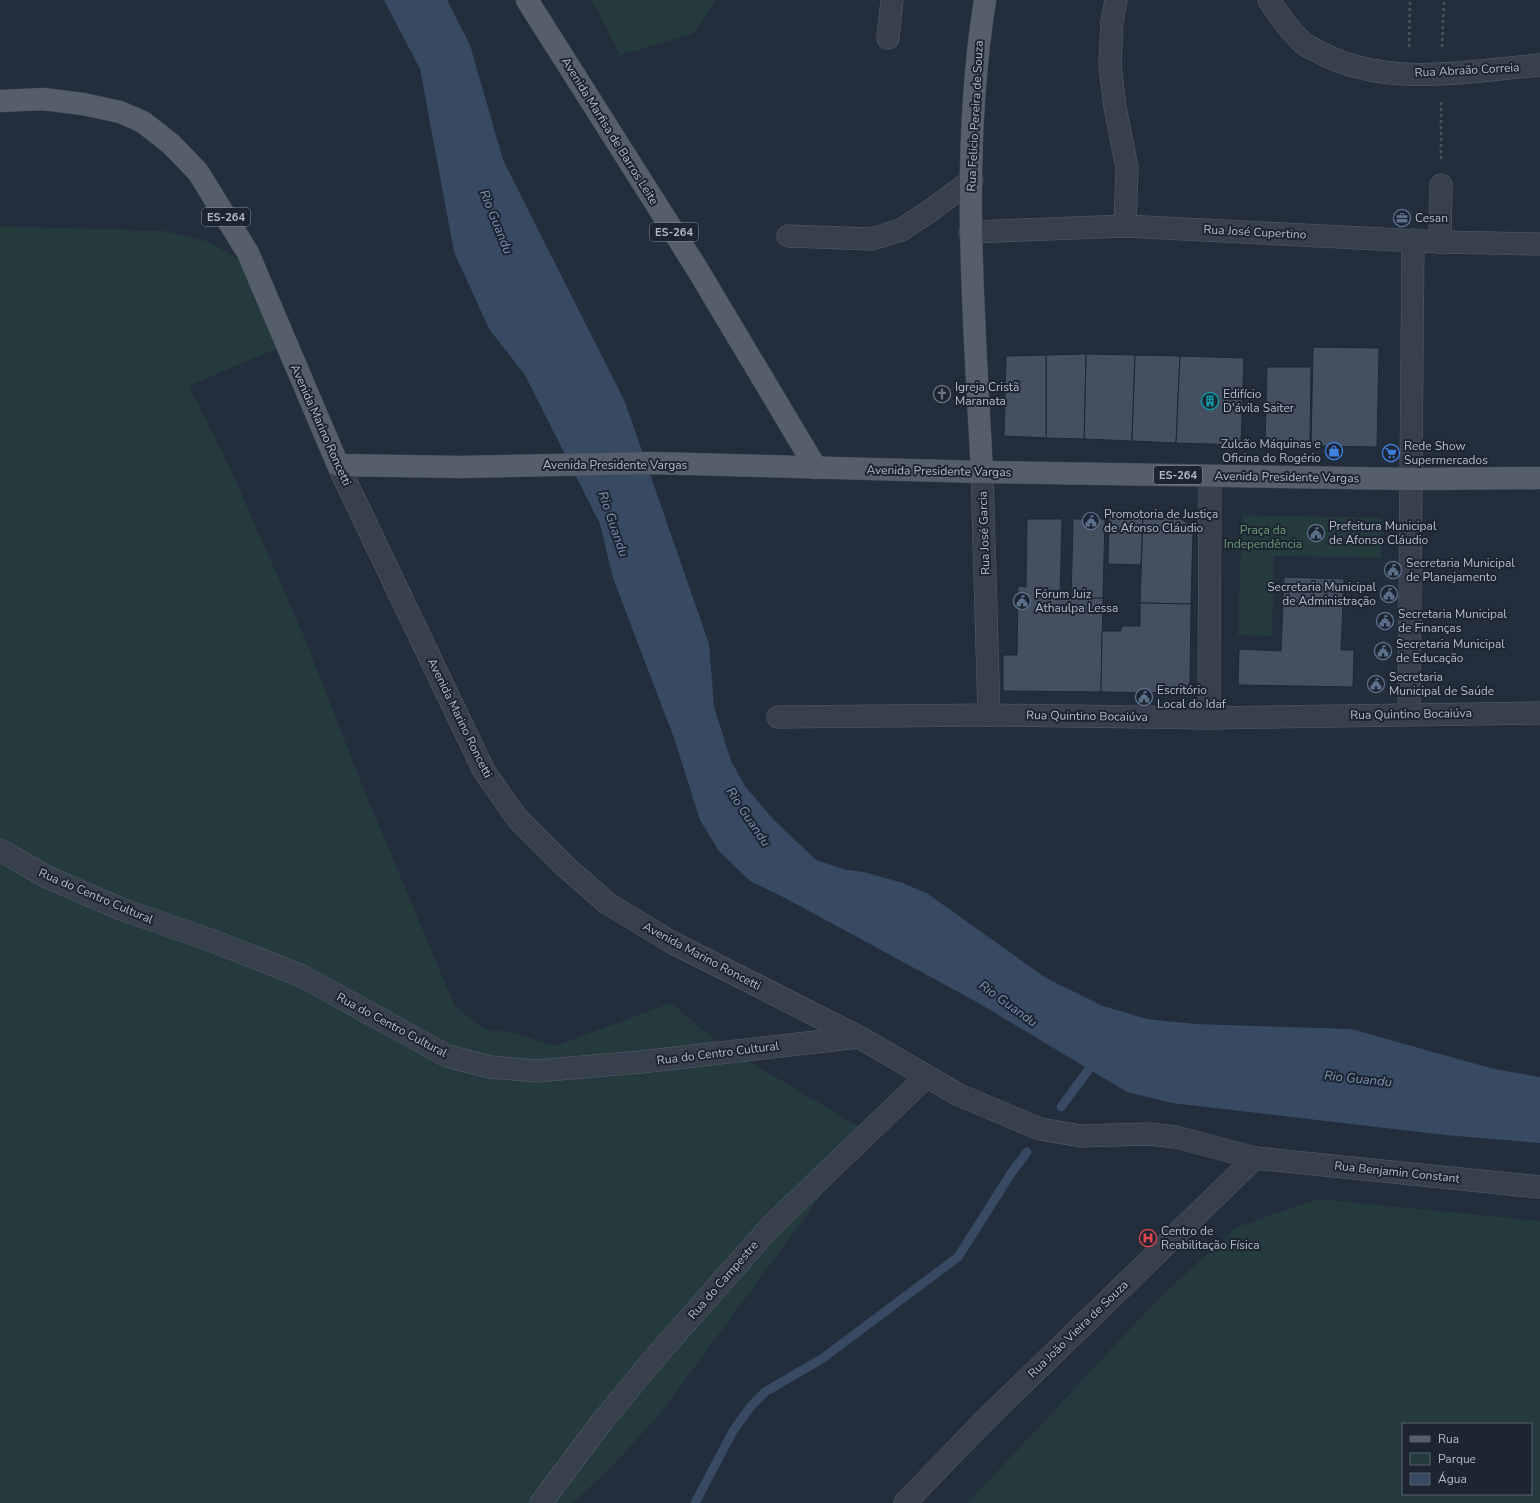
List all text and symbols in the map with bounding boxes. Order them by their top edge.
street label: Rua Felicio Pereira de Souza [963,40,987,192]
street label: Avenida Marfisa de Barros Leite [558,54,662,208]
street label: Rua Abraão Correia [1414,59,1520,81]
water label: Rio Guandu [475,187,517,257]
road number: ES-264 [202,208,250,226]
office icon: Cesan [1392,208,1412,228]
place label: Cesan [1415,210,1448,226]
street label: Rua José Cupertino [1203,221,1307,243]
road number: ES-264 [650,223,698,241]
street label: Avenida Marino Roncetti [287,362,355,488]
place label: Igreja Cristã Maranata [955,379,1019,409]
church icon: Igreja Cristã Maranata [932,384,952,404]
place label: Edifício D'ávila Saiter [1223,386,1295,416]
building icon: Edifício D'ávila Saiter [1200,391,1220,411]
place label: Zulcão Máquinas e Oficina do Rogério [1221,436,1321,466]
place label: Rede Show Supermercados [1404,438,1488,468]
shop icon: Zulcão Máquinas e Oficina do Rogério [1324,441,1344,461]
supermarket icon: Rede Show Supermercados [1381,443,1401,463]
street label: Avenida Presidente Vargas [543,457,688,473]
street label: Avenida Presidente Vargas [867,462,1012,480]
road number: ES-264 [1154,466,1202,484]
street label: Avenida Presidente Vargas [1215,468,1360,486]
water label: Rio Guandu [593,489,633,559]
street label: Rua José Garcia [975,491,993,575]
place label: Promotoria de Justiça de Afonso Cláudio [1104,506,1218,536]
public building icon: Promotoria de Justiça de Afonso Cláudio [1081,511,1101,531]
place label: Prefeitura Municipal de Afonso Cláudio [1329,518,1437,548]
park label: Praça da Independência [1224,522,1302,552]
public building icon: Prefeitura Municipal de Afonso Cláudio [1306,523,1326,543]
place label: Secretaria Municipal de Planejamento [1406,555,1515,585]
public building icon: Secretaria Municipal de Planejamento [1383,560,1403,580]
place label: Secretaria Municipal de Administração [1267,579,1376,609]
public building icon: Secretaria Municipal de Administração [1379,584,1399,604]
place label: Fórum Juiz Athaulpa Lessa [1035,586,1118,616]
public building icon: Fórum Juiz Athaulpa Lessa [1012,591,1032,611]
place label: Secretaria Municipal de Finanças [1398,606,1507,636]
public building icon: Secretaria Municipal de Finanças [1375,611,1395,631]
place label: Secretaria Municipal de Educação [1396,636,1505,666]
public building icon: Secretaria Municipal de Educação [1373,641,1393,661]
street label: Avenida Marino Roncetti [424,655,496,781]
place label: Secretaria Municipal de Saúde [1389,669,1494,699]
public building icon: Secretaria Municipal de Saúde [1366,674,1386,694]
place label: Escritório Local do Idaf [1157,682,1227,712]
public building icon: Escritório Local do Idaf [1134,687,1154,707]
street label: Rua Quintino Bocaiúva [1350,705,1472,723]
street label: Rua Quintino Bocaiúva [1026,707,1148,725]
water label: Rio Guandu [721,784,775,850]
street label: Rua do Centro Cultural [36,865,156,928]
street label: Avenida Marino Roncetti [640,918,764,994]
water label: Rio Guandu [975,977,1041,1031]
street label: Rua do Centro Cultural [334,989,451,1061]
street label: Rua do Centro Cultural [656,1037,781,1068]
water label: Rio Guandu [1323,1066,1393,1092]
street label: Rua Benjamin Constant [1333,1157,1461,1187]
place label: Centro de Reabilitação Física [1161,1223,1260,1253]
hospital icon: Centro de Reabilitação Física [1138,1228,1158,1248]
street label: Rua do Campestre [684,1237,762,1323]
street label: Rua João Vieira de Souza [1024,1277,1132,1381]
legend [1402,1423,1532,1495]
text: Rua [1438,1431,1459,1447]
text: Parque [1438,1451,1476,1467]
text: Água [1438,1471,1467,1487]

